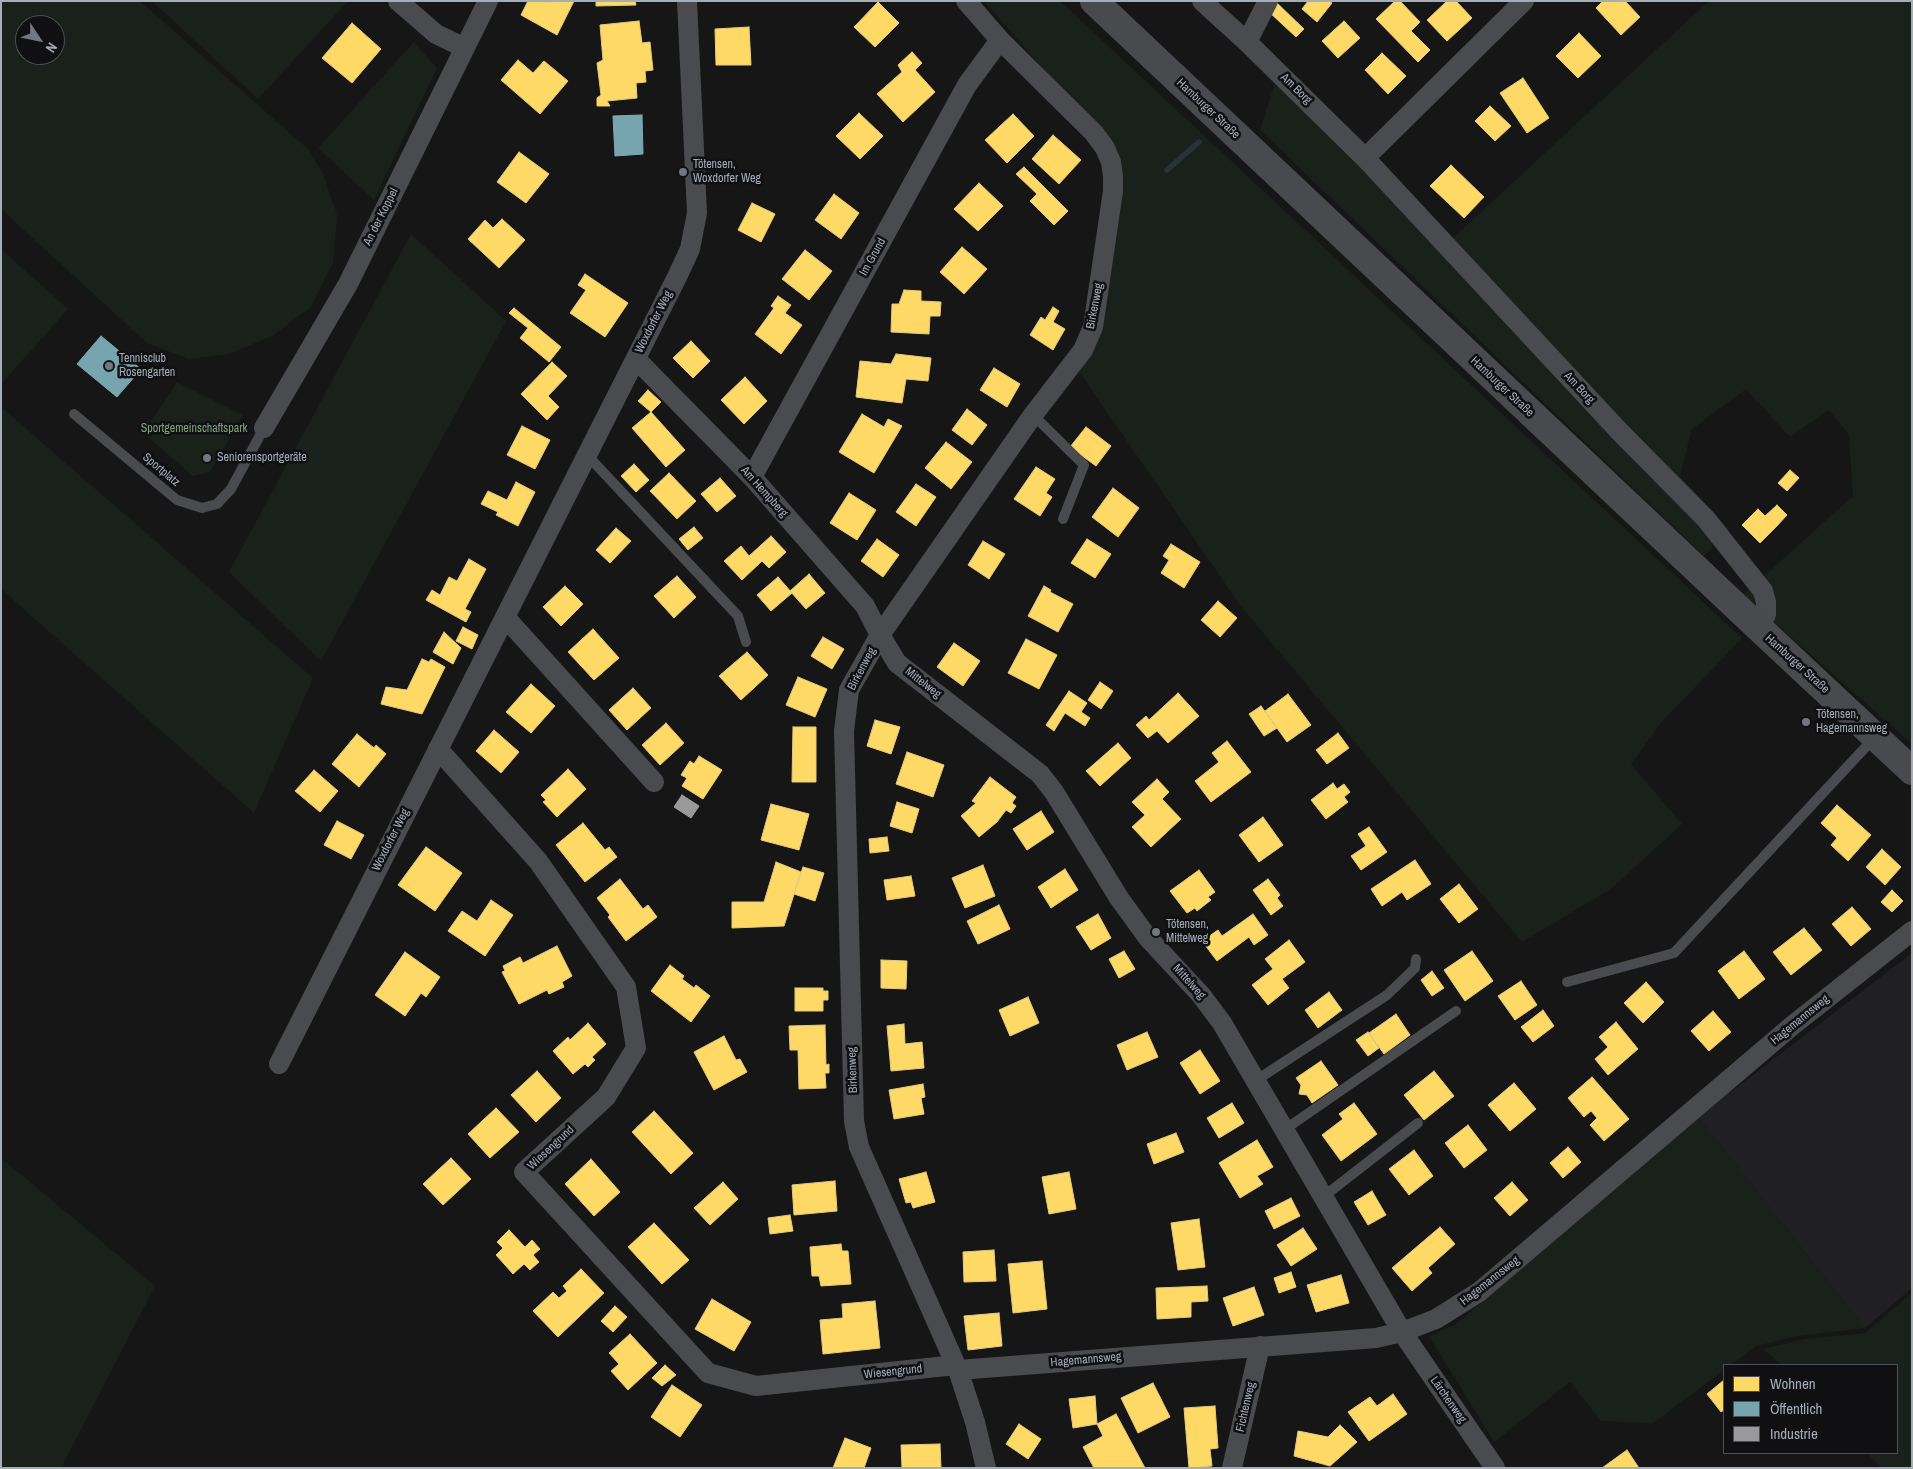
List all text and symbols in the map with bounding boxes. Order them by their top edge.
north arrow [15,15,65,65]
text: N [42,39,61,56]
street label: Am Borg [1277,71,1315,107]
street label: Hamburger Straße [1173,76,1243,142]
place label: Tötensen, Woxdorfer Weg [693,158,761,186]
marker: Tötensen, Woxdorfer Weg [677,166,689,178]
street label: An der Koppel [360,186,402,248]
street label: Im Grund [857,236,889,278]
street label: Birkenweg [1083,282,1107,330]
street label: Woxdorfer Weg [632,288,676,356]
place label: Tennisclub Rosengarten [119,352,175,380]
street label: Hamburger Straße [1467,354,1537,420]
marker: Tennisclub Rosengarten [103,360,115,372]
street label: Am Borg [1561,369,1597,407]
park label: Sportgemeinschaftspark [141,422,247,436]
street label: Sportplatz [139,450,183,490]
place label: Seniorensportgeräte [217,451,307,465]
marker: Seniorensportgeräte [201,452,213,464]
street label: Am Hempberg [737,464,791,520]
street label: Hamburger Straße [1762,631,1832,697]
street label: Birkenweg [845,645,879,693]
street label: Mittelweg [902,664,944,702]
place label: Tötensen, Hagemannsweg [1816,708,1887,736]
marker: Tötensen, Hagemannsweg [1800,716,1812,728]
street label: Woxdorfer Weg [369,806,413,874]
place label: Tötensen, Mittelweg [1166,918,1209,946]
marker: Tötensen, Mittelweg [1150,926,1162,938]
street label: Mittelweg [1170,962,1208,1002]
street label: Hagemannsweg [1768,992,1832,1048]
street label: Birkenweg [845,1047,861,1093]
street label: Wiesengrund [525,1123,577,1173]
street label: Hagemannsweg [1458,1253,1522,1309]
street label: Hagemannsweg [1050,1350,1122,1370]
street label: Wiesengrund [863,1362,923,1382]
legend [1723,1364,1898,1454]
text: Wohnen [1770,1373,1816,1394]
street label: Lärchenweg [1427,1374,1469,1426]
street label: Fichtenweg [1233,1381,1259,1433]
text: Öffentlich [1770,1398,1822,1419]
text: Industrie [1770,1423,1818,1444]

